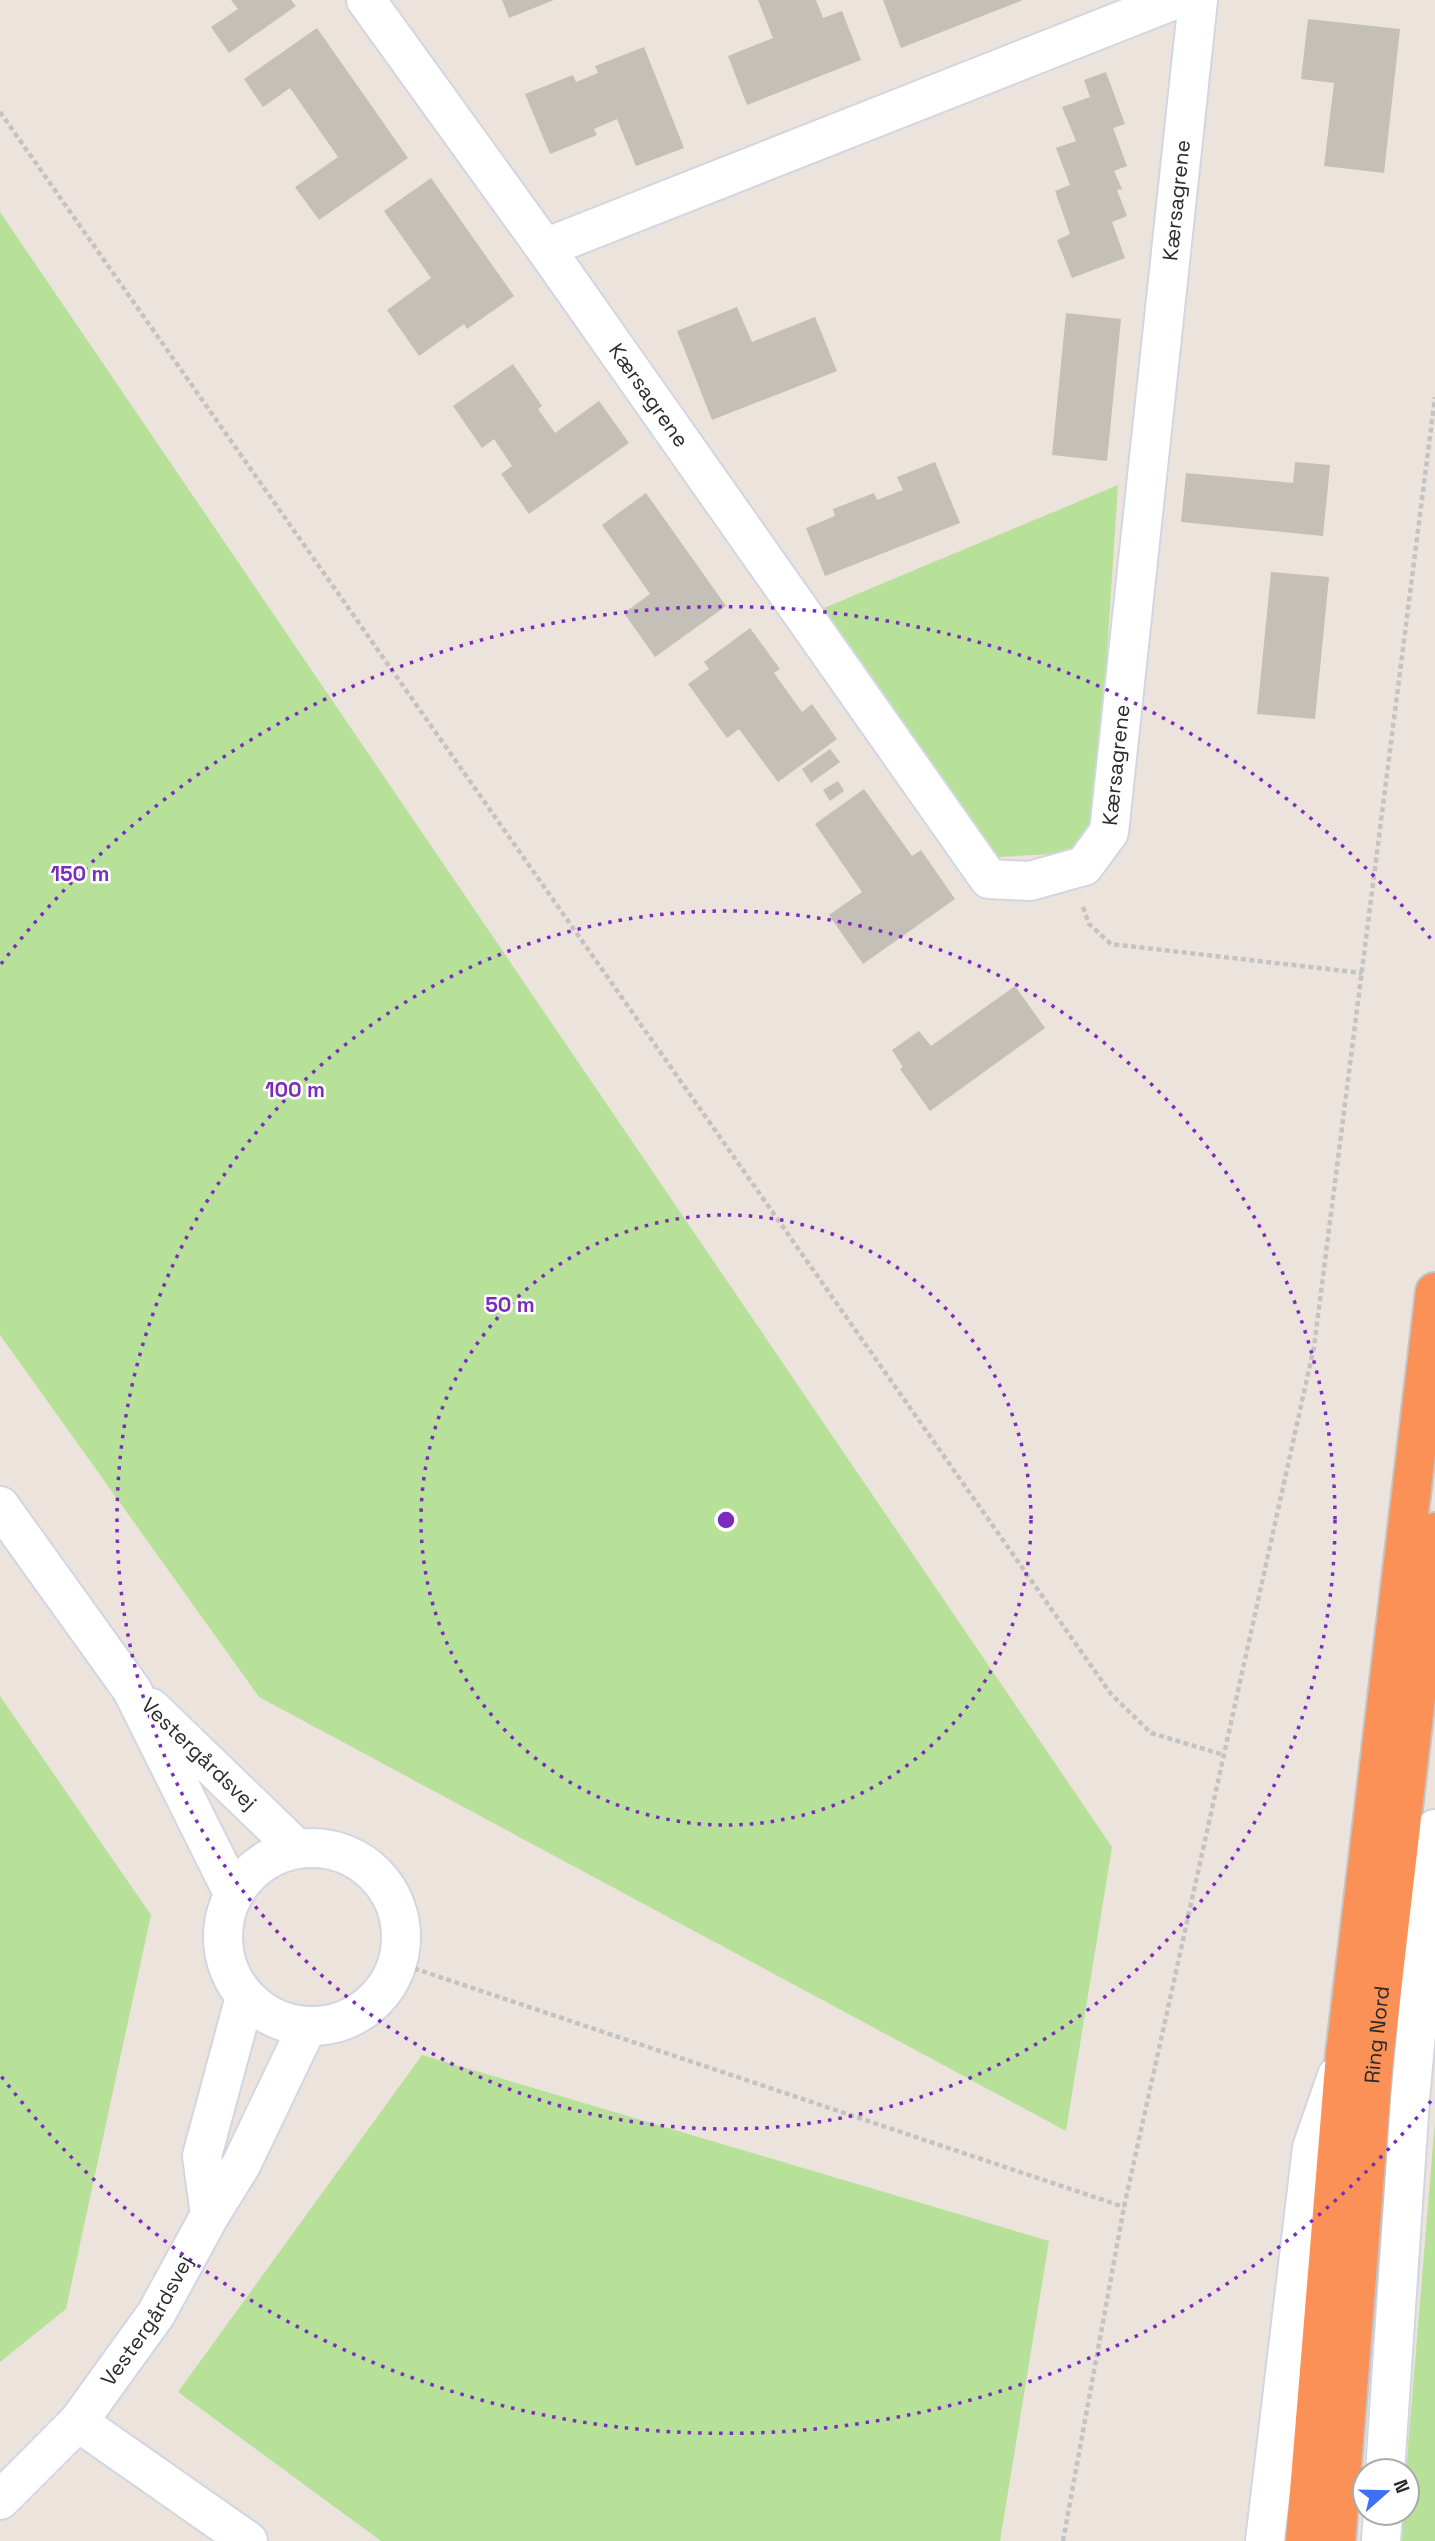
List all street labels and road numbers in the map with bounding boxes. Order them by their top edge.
street label: Kærsagrene [1156,138,1196,262]
street label: Kærsagrene [603,338,695,453]
street label: Kærsagrene [1096,703,1136,827]
street label: Vestergårdsvej [136,1692,263,1816]
street label: Ring Nord [1358,1984,1395,2085]
street label: Vestergårdsvej [94,2250,198,2391]

